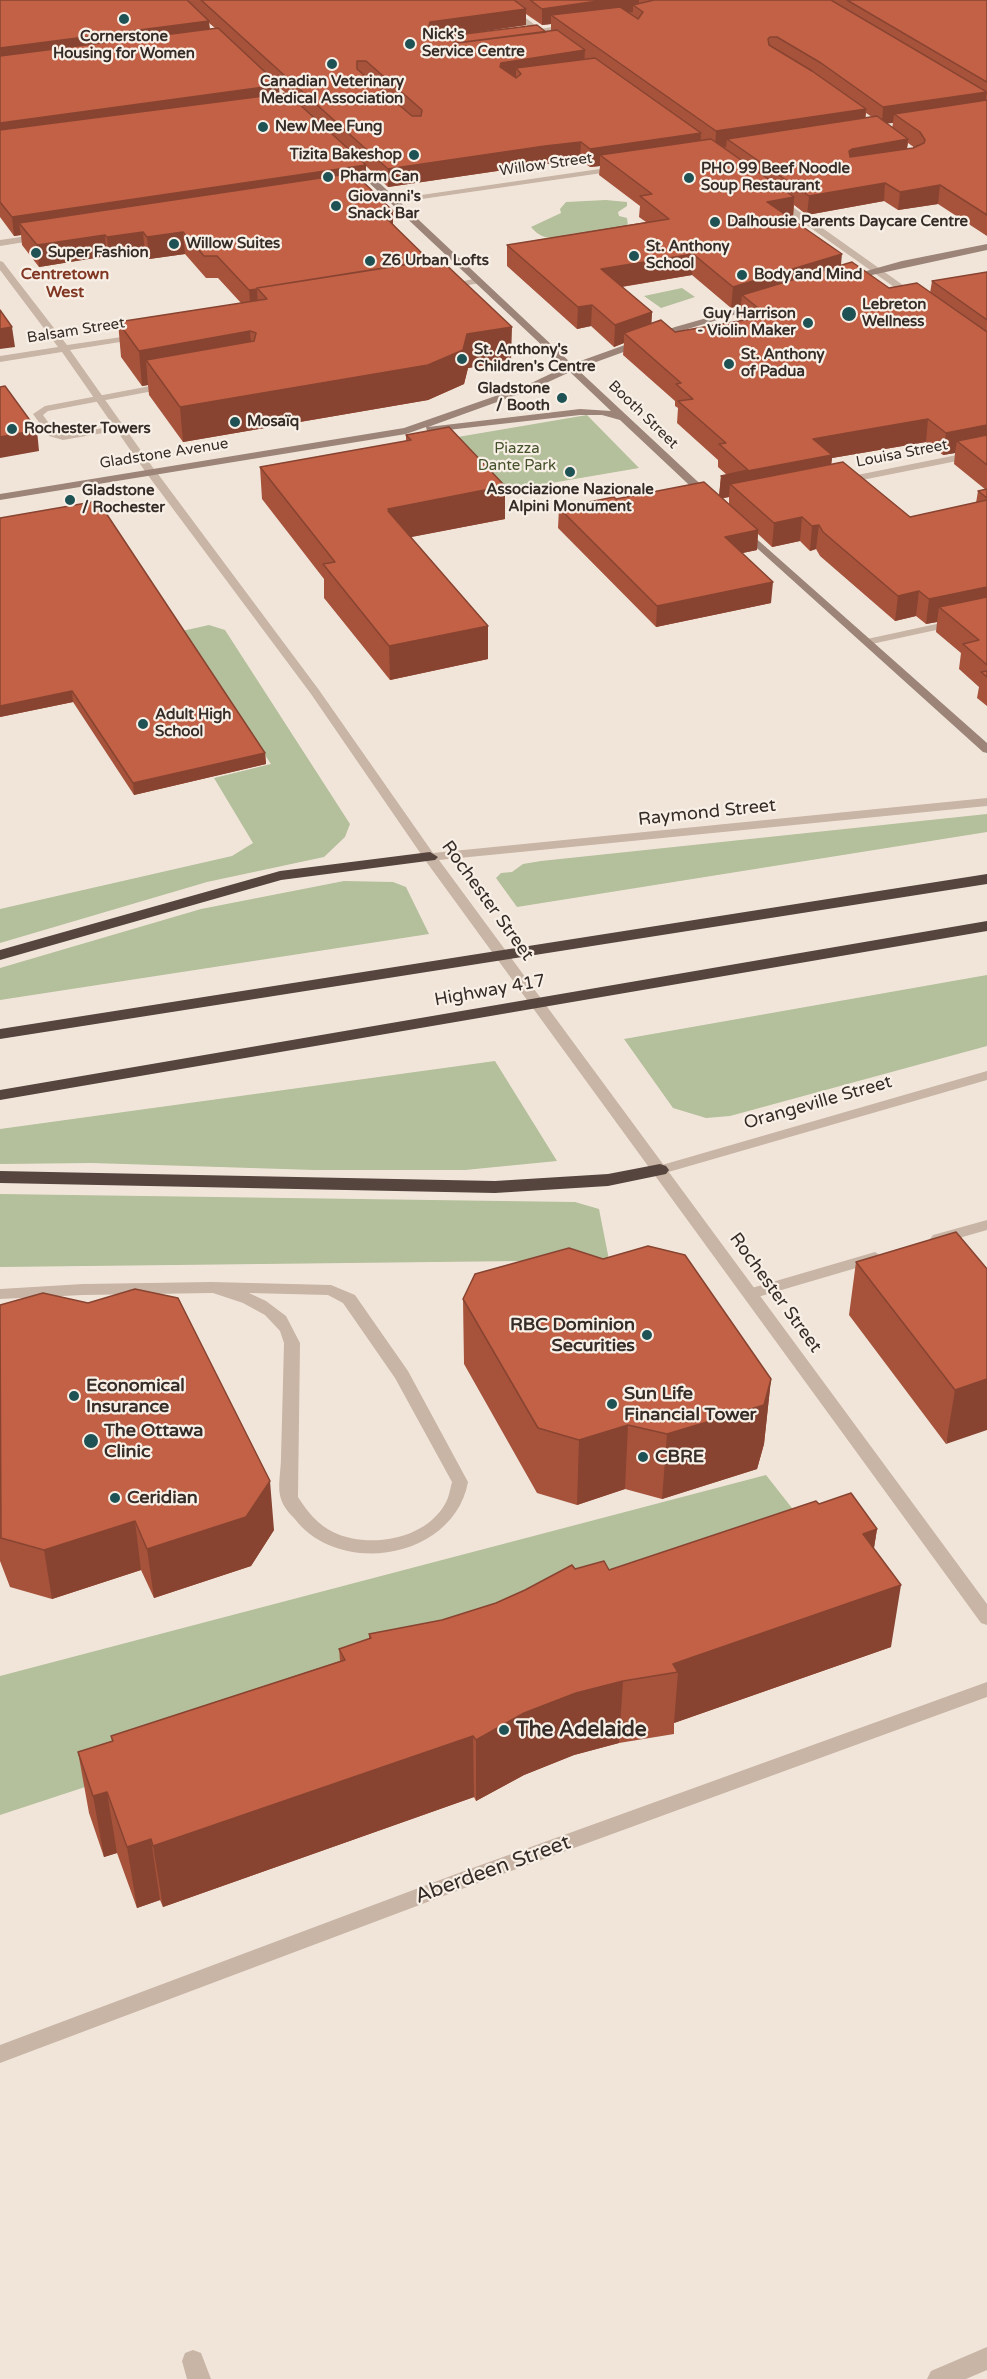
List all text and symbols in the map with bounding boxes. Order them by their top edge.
marker: Cornerstone Housing for Women [117,12,131,26]
place label: Nick's Service Centre [422,26,525,61]
place label: Cornerstone Housing for Women [53,28,195,63]
marker: Nick's Service Centre [403,37,417,51]
marker: Canadian Veterinary Medical Association [325,57,339,71]
place label: Canadian Veterinary Medical Association [260,73,404,108]
place label: New Mee Fung [275,118,383,136]
marker: New Mee Fung [256,120,270,134]
place label: Tizita Bakeshop [290,146,402,164]
marker: Tizita Bakeshop [407,148,421,162]
street label: Willow Street [498,150,594,180]
place label: PHO 99 Beef Noodle Soup Restaurant [701,160,850,195]
place label: Pharm Can [340,168,419,186]
marker: Pharm Can [321,170,335,184]
marker: PHO 99 Beef Noodle Soup Restaurant [682,171,696,185]
place label: Giovanni's Snack Bar [348,188,421,223]
marker: Giovanni's Snack Bar [329,199,343,213]
place label: Dalhousie Parents Daycare Centre [727,213,968,231]
marker: Dalhousie Parents Daycare Centre [708,215,722,229]
place label: Willow Suites [186,235,280,253]
marker: Willow Suites [167,237,181,251]
place label: St. Anthony School [646,238,730,273]
place label: Super Fashion [48,244,149,262]
marker: Super Fashion [29,246,43,260]
marker: St. Anthony School [627,249,641,263]
place label: Z6 Urban Lofts [382,252,489,270]
marker: Z6 Urban Lofts [363,254,377,268]
district label: Centretown West [21,265,109,303]
place label: Body and Mind [754,266,862,284]
marker: Body and Mind [735,268,749,282]
place label: Lebreton Wellness [862,296,926,331]
place label: Guy Harrison - Violin Maker [697,305,796,340]
marker: Lebreton Wellness [840,305,858,323]
street label: Balsam Street [26,314,126,348]
marker: Guy Harrison - Violin Maker [801,316,815,330]
place label: St. Anthony's Children's Centre [474,341,595,376]
place label: St. Anthony of Padua [741,346,825,381]
marker: St. Anthony's Children's Centre [455,352,469,366]
marker: St. Anthony of Padua [722,357,736,371]
street label: Booth Street [604,377,682,453]
place label: Gladstone / Booth [478,380,550,415]
marker: Gladstone / Booth [555,391,569,405]
place label: Mosaïq [247,413,299,431]
marker: Mosaïq [228,415,242,429]
place label: Rochester Towers [24,420,151,438]
marker: Rochester Towers [5,422,19,436]
street label: Gladstone Avenue [98,435,230,473]
street label: Louisa Street [855,436,949,472]
park label: Piazza Dante Park [478,440,556,475]
marker: Associazione Nazionale Alpini Monument [563,465,577,479]
place label: Associazione Nazionale Alpini Monument [486,481,654,516]
place label: Gladstone / Rochester [82,482,165,517]
marker: Gladstone / Rochester [63,493,77,507]
place label: Adult High School [155,706,231,741]
marker: Adult High School [136,717,150,731]
street label: Raymond Street [637,795,777,831]
street label: Rochester Street [436,837,538,965]
street label: Highway 417 [433,971,547,1011]
street label: Orangeville Street [741,1072,895,1134]
street label: Rochester Street [724,1229,826,1357]
place label: RBC Dominion Securities [510,1314,635,1356]
marker: RBC Dominion Securities [640,1328,654,1342]
place label: Economical Insurance [86,1375,185,1418]
place label: Sun Life Financial Tower [624,1383,756,1426]
marker: Economical Insurance [67,1389,81,1403]
marker: Sun Life Financial Tower [605,1397,619,1411]
place label: The Ottawa Clinic [104,1420,203,1462]
marker: The Ottawa Clinic [82,1432,100,1450]
place label: CBRE [655,1446,704,1468]
marker: CBRE [636,1450,650,1464]
place label: Ceridian [127,1487,198,1509]
marker: Ceridian [108,1491,122,1505]
place label: The Adelaide [516,1717,647,1743]
marker: The Adelaide [497,1723,511,1737]
street label: Aberdeen Street [412,1830,574,1910]

